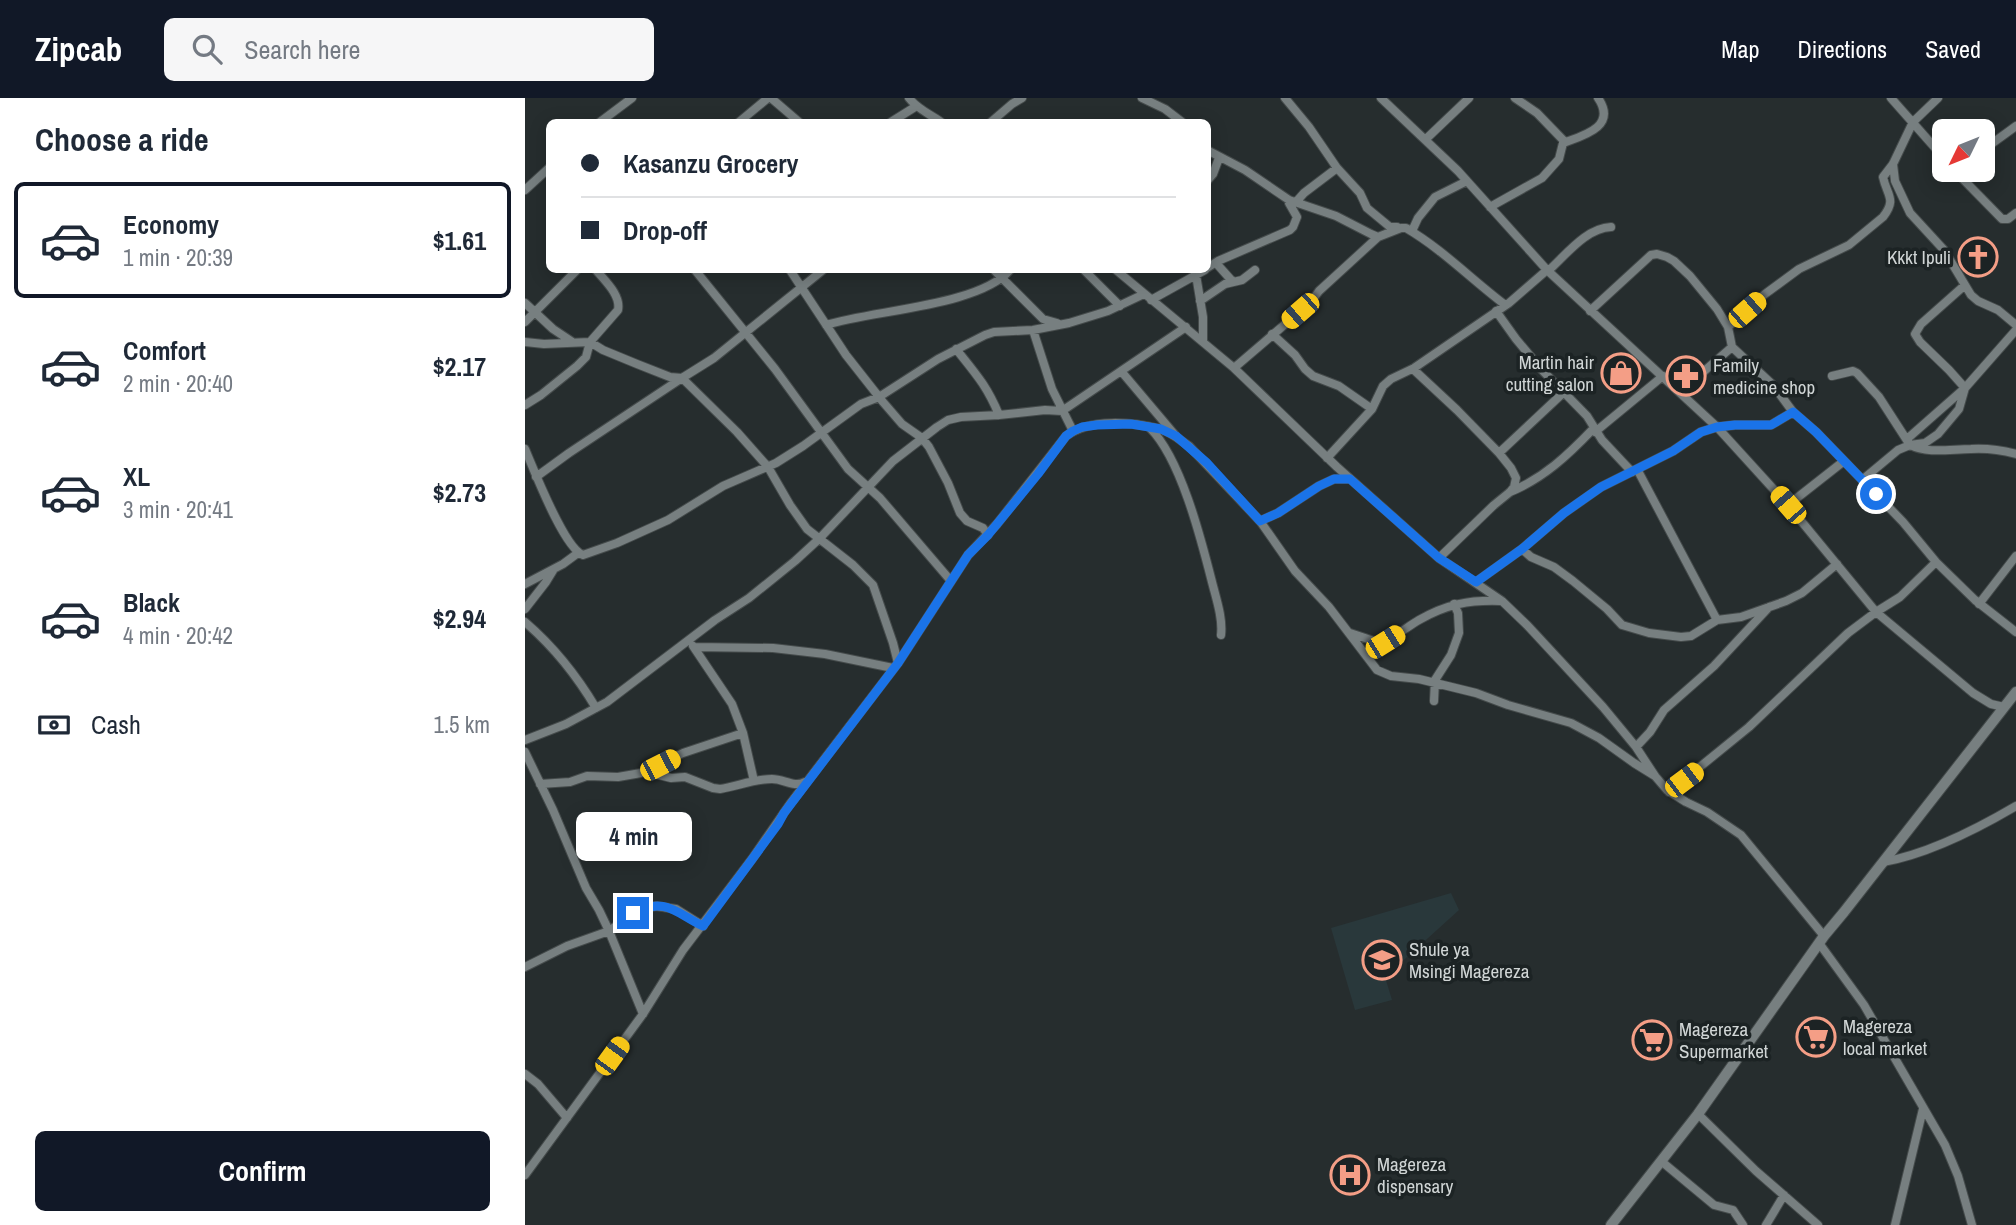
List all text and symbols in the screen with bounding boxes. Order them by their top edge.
search box [164,18,654,81]
text: Zipcab [35,27,122,71]
icon: search [188,30,226,68]
text: Search here [244,32,360,67]
text: Map [1721,33,1759,65]
text: Directions [1797,33,1887,65]
text: Saved [1925,33,1981,65]
text: Choose a ride [35,118,209,161]
north arrow [1932,119,1995,182]
map controls [1932,119,1995,182]
text: Kasanzu Grocery [623,146,798,181]
text: Economy [123,207,219,242]
icon: car [39,209,102,272]
text: Drop-off [623,213,707,248]
text: $1.61 [433,223,486,258]
church icon: Kkkt Ipuli [1957,236,1999,278]
text: 1 min · 20:39 [123,242,233,273]
place label: Kkkt Ipuli [1887,244,1951,270]
car [1725,288,1770,332]
car [1278,289,1323,333]
text: Comfort [123,333,206,368]
icon: car [39,335,102,398]
text: $2.17 [433,349,486,384]
place label: Martin hair cutting salon [1506,349,1595,397]
shop icon: Martin hair cutting salon [1600,352,1642,394]
place label: Family medicine shop [1713,352,1815,400]
pharmacy icon: Family medicine shop [1665,355,1707,397]
text: 2 min · 20:40 [123,368,233,399]
text: XL [123,459,150,494]
icon: car [39,461,102,524]
text: $2.73 [433,475,486,510]
route start [1860,478,1892,510]
car [1767,482,1810,528]
text: 3 min · 20:41 [123,494,233,525]
text: Black [123,585,180,620]
icon: car [39,587,102,650]
text: $2.94 [433,601,486,636]
text: 4 min · 20:42 [123,620,233,651]
car [1362,622,1409,662]
icon: cash [35,706,73,744]
text: Cash [91,707,141,742]
text: 1.5 km [433,709,490,740]
car [637,746,684,784]
car [1661,759,1708,801]
callout: 4 min [575,812,691,860]
text: 4 min [609,821,659,852]
route end [617,897,649,929]
place label: Shule ya Msingi Magereza [1409,936,1530,984]
school or university icon: Shule ya Msingi Magereza [1361,939,1403,981]
place label: Magereza local market [1843,1013,1928,1061]
place label: Magereza Supermarket [1679,1016,1769,1064]
supermarket icon: Magereza local market [1795,1016,1837,1058]
supermarket icon: Magereza Supermarket [1631,1019,1673,1061]
car [592,1033,633,1079]
button: Confirm [35,1131,490,1211]
place label: Magereza dispensary [1377,1151,1453,1199]
hospital icon: Magereza dispensary [1329,1154,1371,1196]

